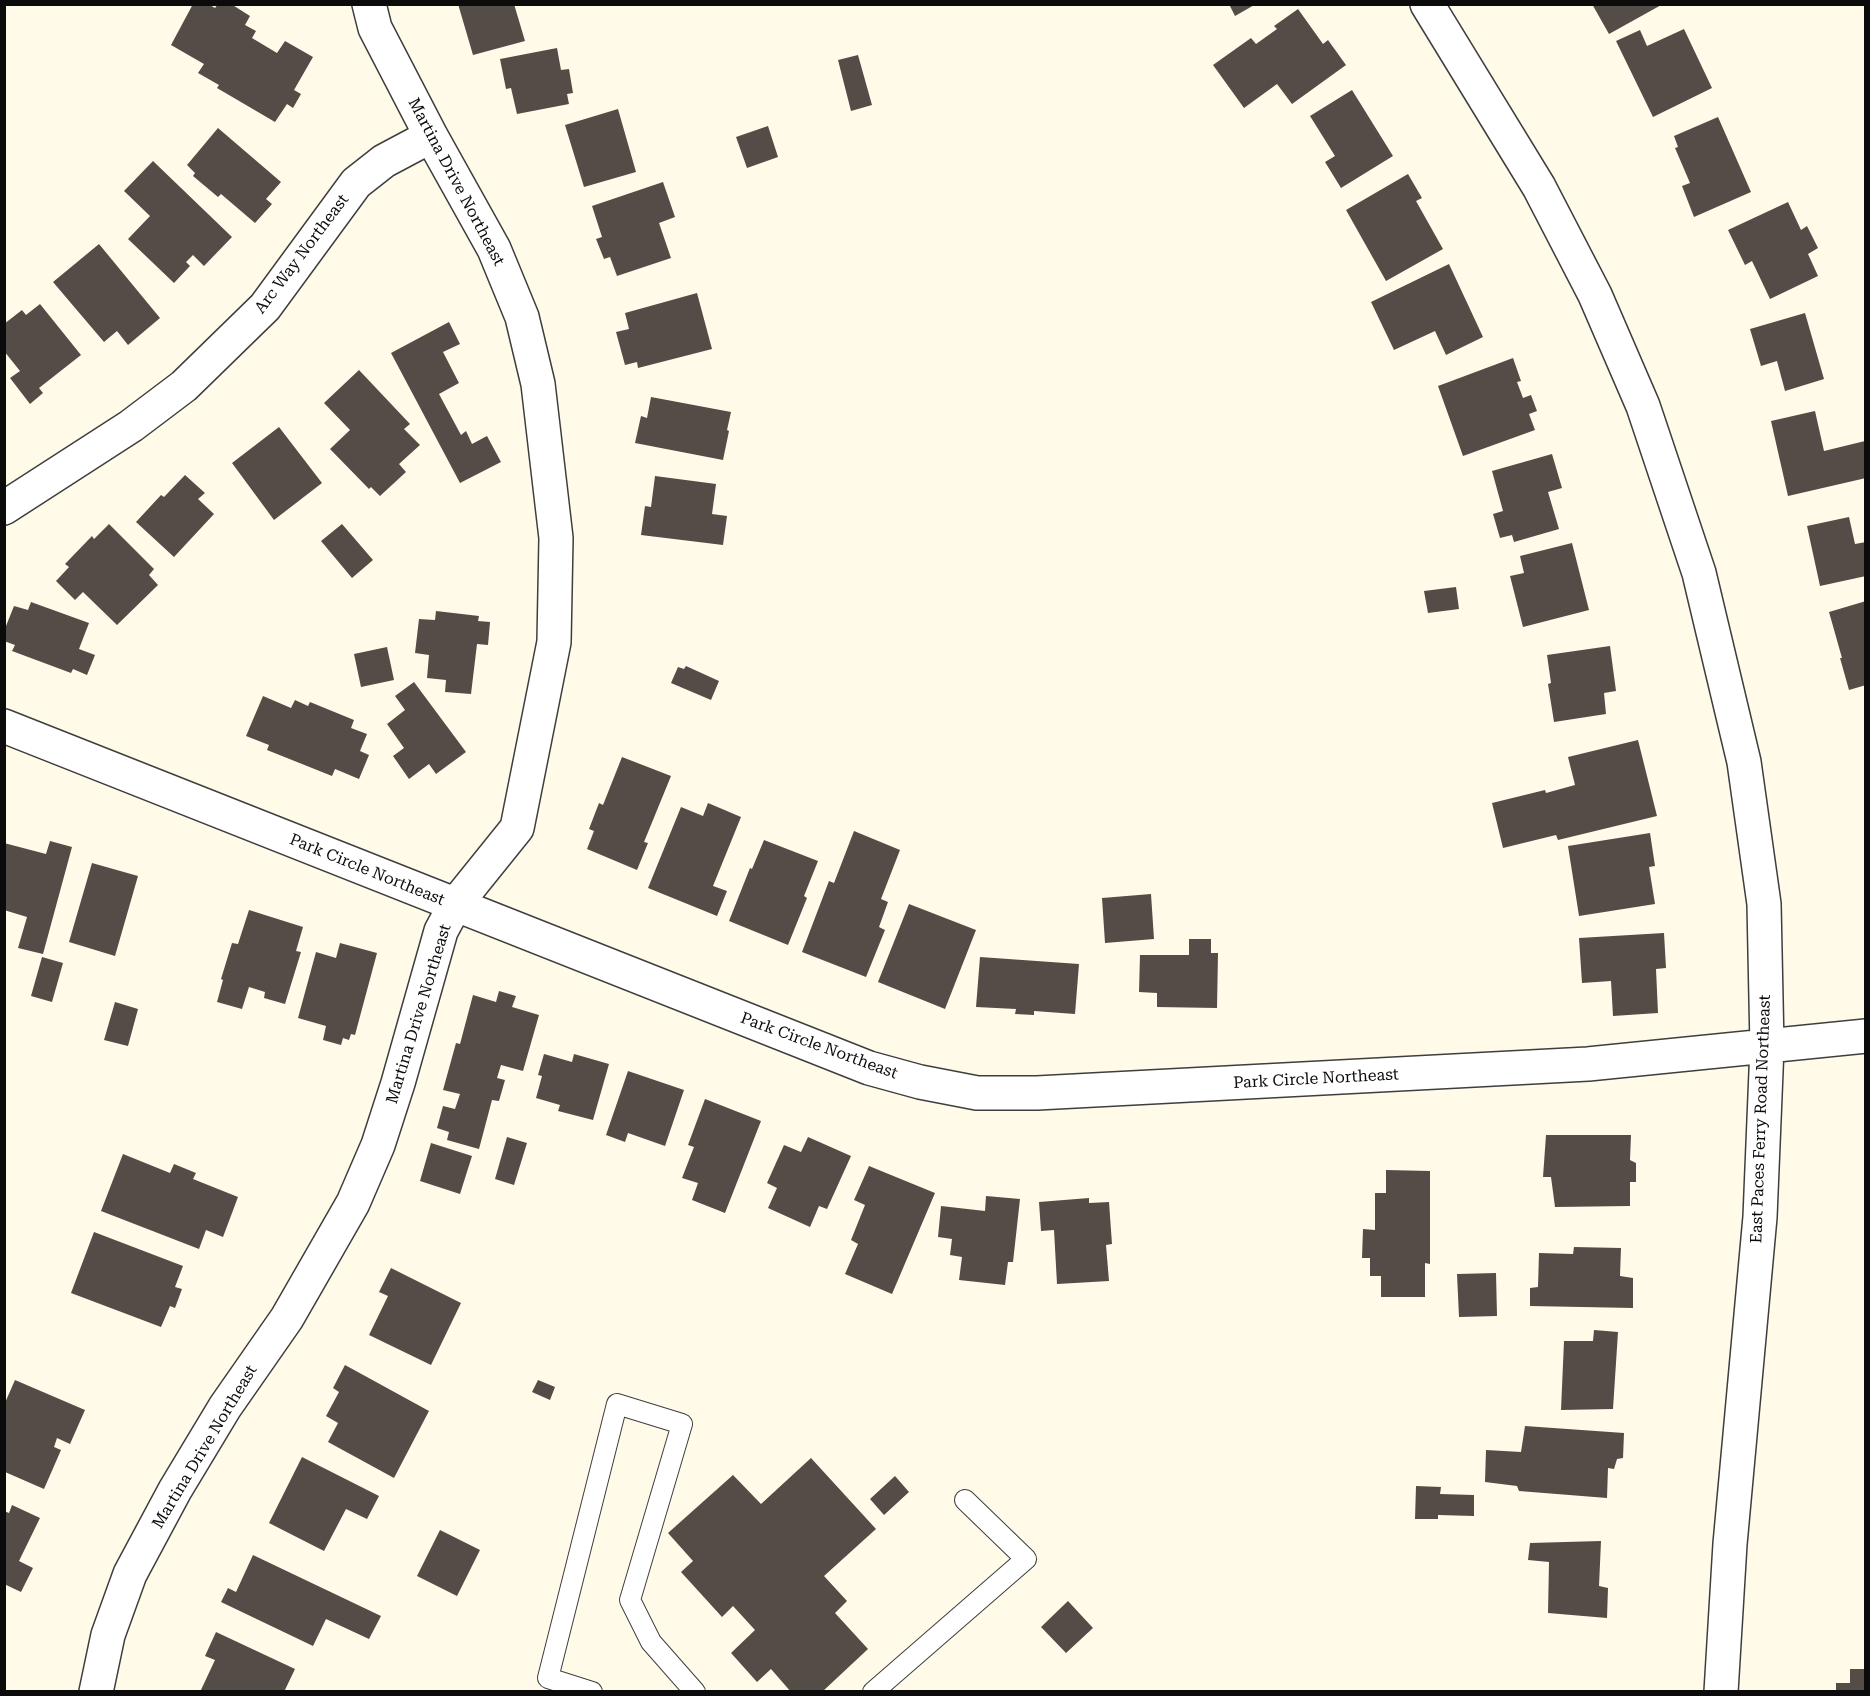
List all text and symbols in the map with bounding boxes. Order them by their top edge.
street label: Martina Drive Northeast [404,95,508,269]
street label: Arc Way Northeast [251,191,353,317]
street label: Park Circle Northeast [287,830,447,910]
street label: Martina Drive Northeast [382,922,456,1106]
street label: East Paces Ferry Road Northeast [1747,994,1775,1244]
street label: Park Circle Northeast [738,1009,900,1083]
street label: Park Circle Northeast [1233,1065,1399,1093]
street label: Martina Drive Northeast [149,1362,261,1532]

